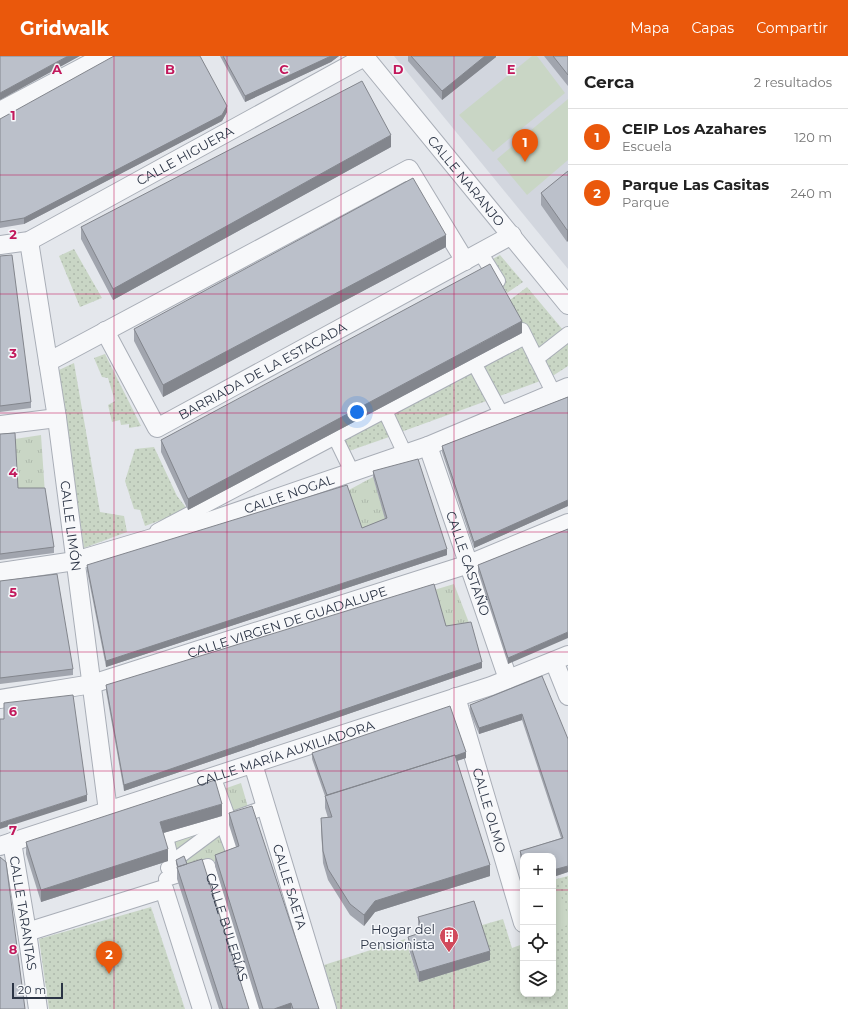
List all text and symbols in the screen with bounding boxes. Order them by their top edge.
text: Gridwalk [20,17,109,40]
text: Mapa [630,19,670,37]
text: Capas [692,19,734,37]
text: Compartir [756,19,828,37]
text: A [51,61,63,77]
text: B [165,61,175,77]
text: C [279,61,289,77]
text: D [393,61,404,77]
text: E [507,61,516,77]
text: Cerca [584,72,634,92]
text: 2 resultados [754,74,832,90]
text: 1 [10,107,16,123]
text: CEIP Los Azahares [622,119,766,138]
street label: CALLE HIGUERA [134,122,237,188]
pin: 1 [512,129,538,162]
text: 1 [594,129,600,145]
text: 120 m [794,129,832,145]
street label: CALLE NARANJO [425,132,508,229]
text: Escuela [622,138,672,154]
text: Parque Las Casitas [622,175,769,194]
text: 2 [593,185,601,201]
text: 240 m [791,185,832,201]
text: Parque [622,194,669,210]
text: 2 [9,226,17,242]
street label: BARRIADA DE LA ESTACADA [176,318,350,423]
text: 3 [8,345,17,361]
your location [347,402,367,422]
text: 4 [9,464,18,480]
street label: CALLE NOGAL [242,471,336,517]
street label: CALLE LIMÓN [57,480,85,572]
street label: CALLE CASTAÑO [443,509,494,618]
street label: CALLE VIRGEN DE GUADALUPE [185,583,389,661]
text: 5 [9,584,17,600]
text: 6 [9,703,18,719]
street label: CALLE MARÍA AUXILIADORA [194,716,377,790]
street label: CALLE OLMO [469,766,510,855]
text: 7 [9,822,17,838]
street label: CALLE SAETA [270,842,311,932]
map controls [520,853,556,997]
button: + [520,853,556,889]
street label: CALLE TARANTAS [6,855,40,971]
street label: CALLE BULERÍAS [203,871,252,983]
button: − [520,889,556,925]
place label: Hogar del Pensionista [360,921,435,952]
building icon: Hogar del Pensionista [438,925,460,953]
button: locate [520,925,556,961]
text: 8 [9,941,18,957]
pin: 2 [96,941,122,974]
button: layers [520,961,556,997]
scale bar [12,981,63,1000]
text: 20 m [18,983,46,997]

